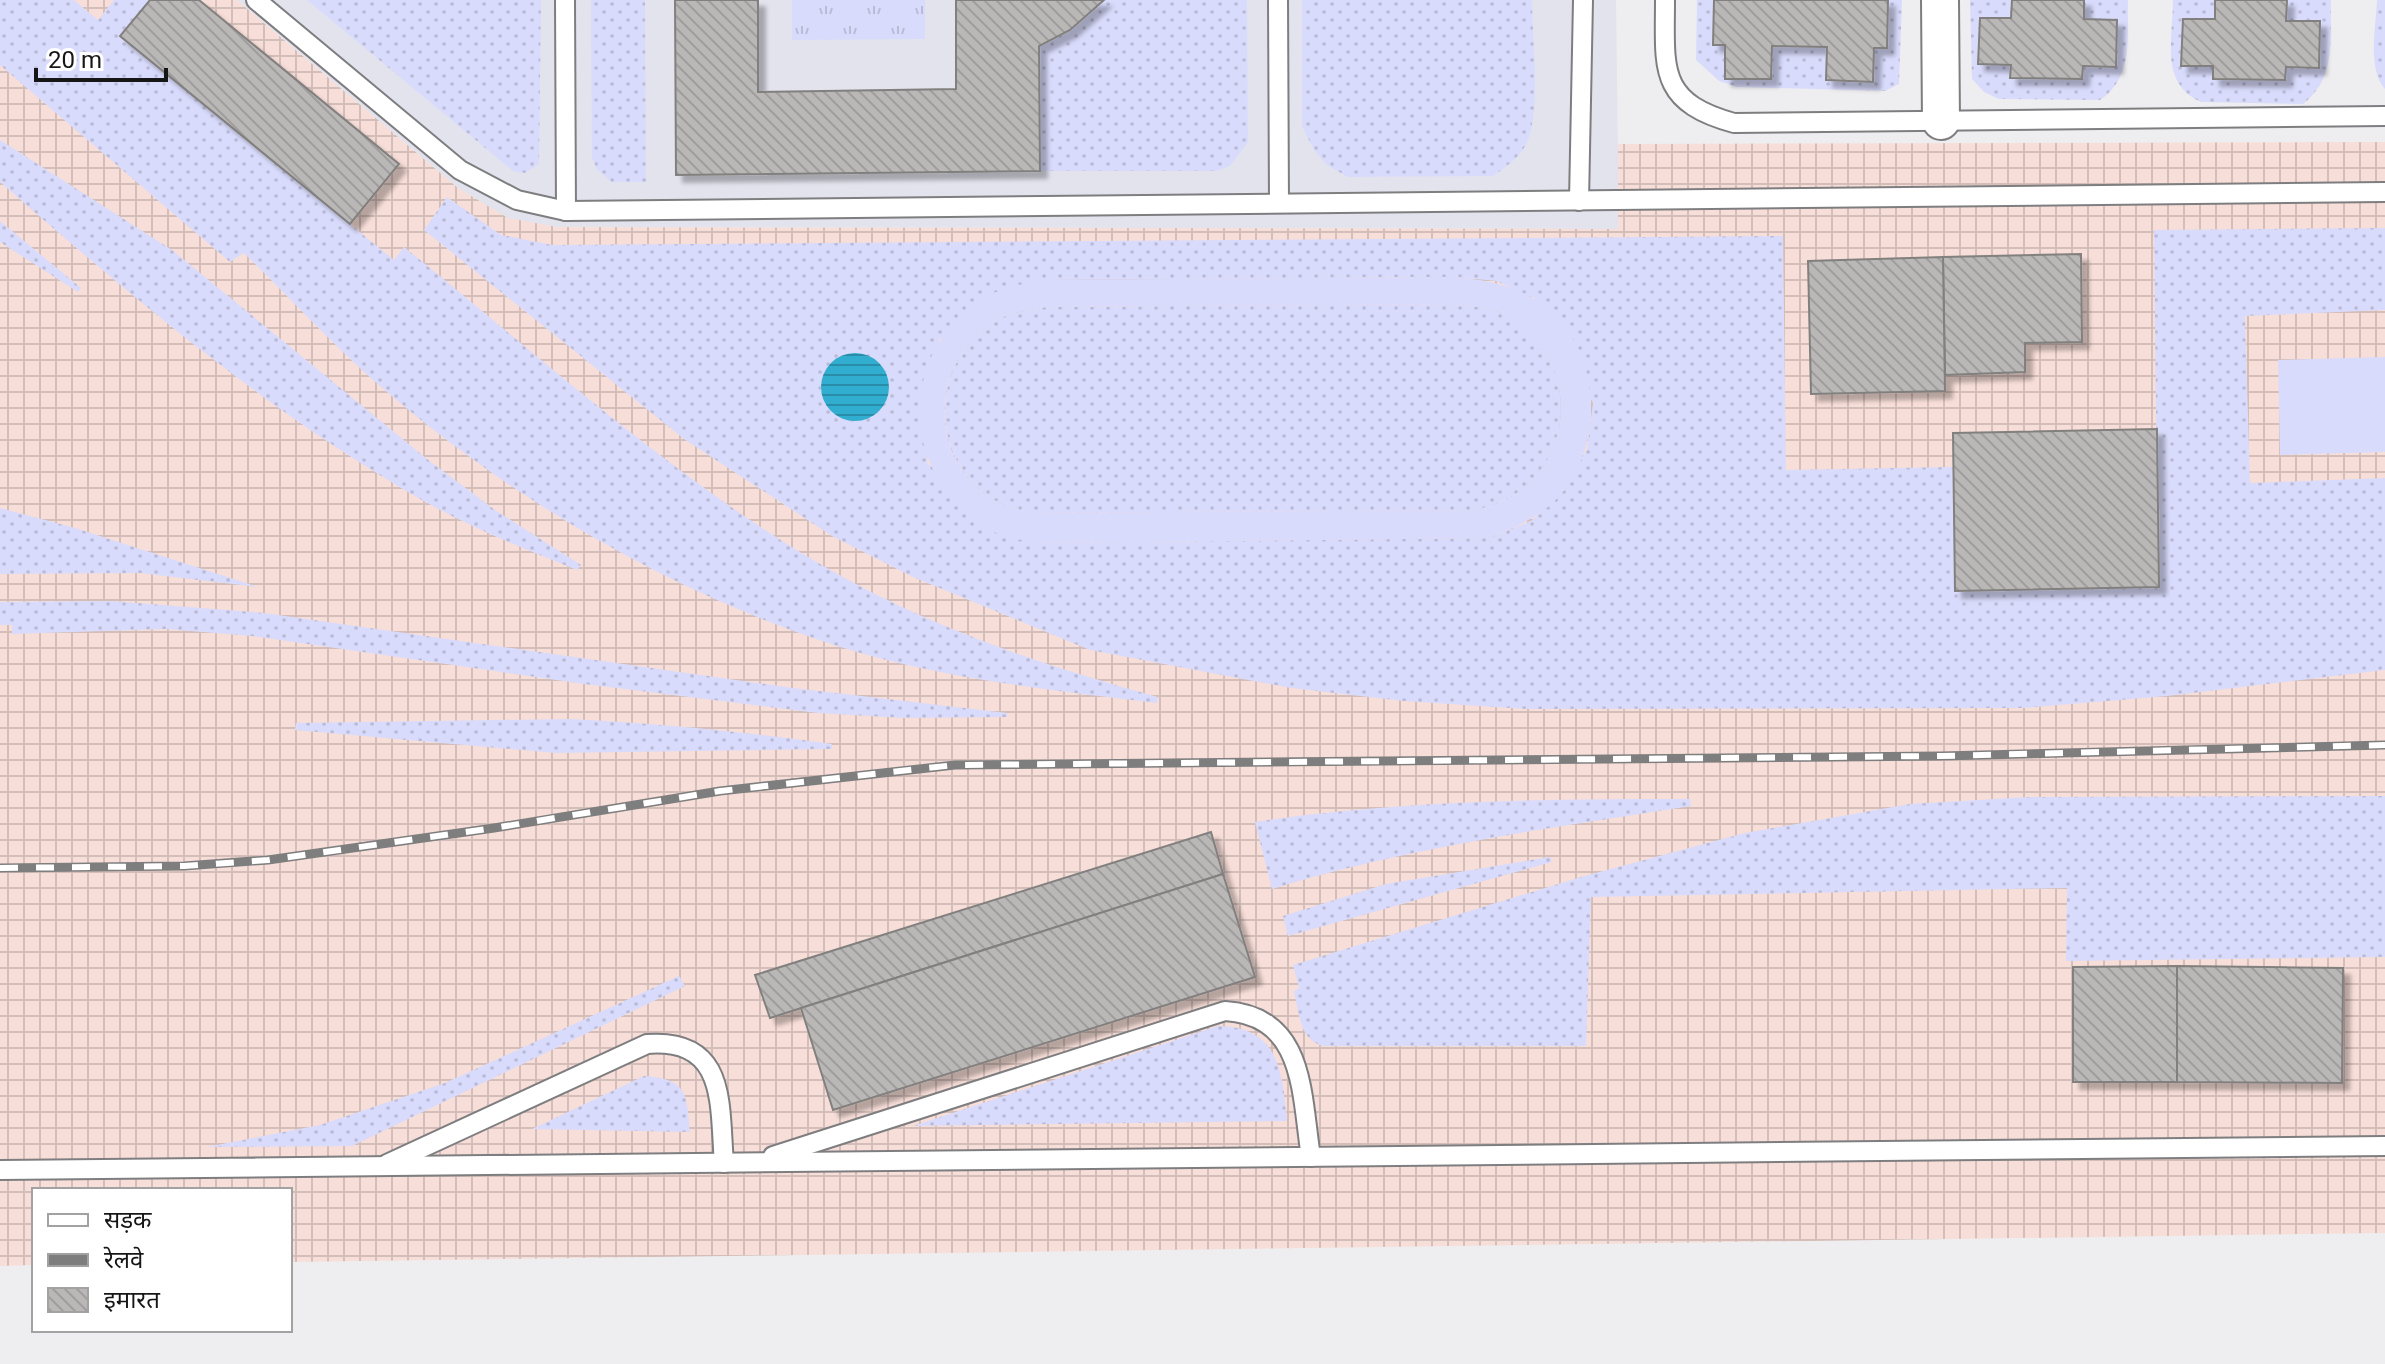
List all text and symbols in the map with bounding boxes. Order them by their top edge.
scale bar [36,32,166,82]
text: 20 m [48,46,102,74]
legend [32,1188,292,1332]
text: सड़क [104,1206,152,1234]
text: रेलवे [103,1246,144,1274]
text: इमारत [104,1286,161,1314]

